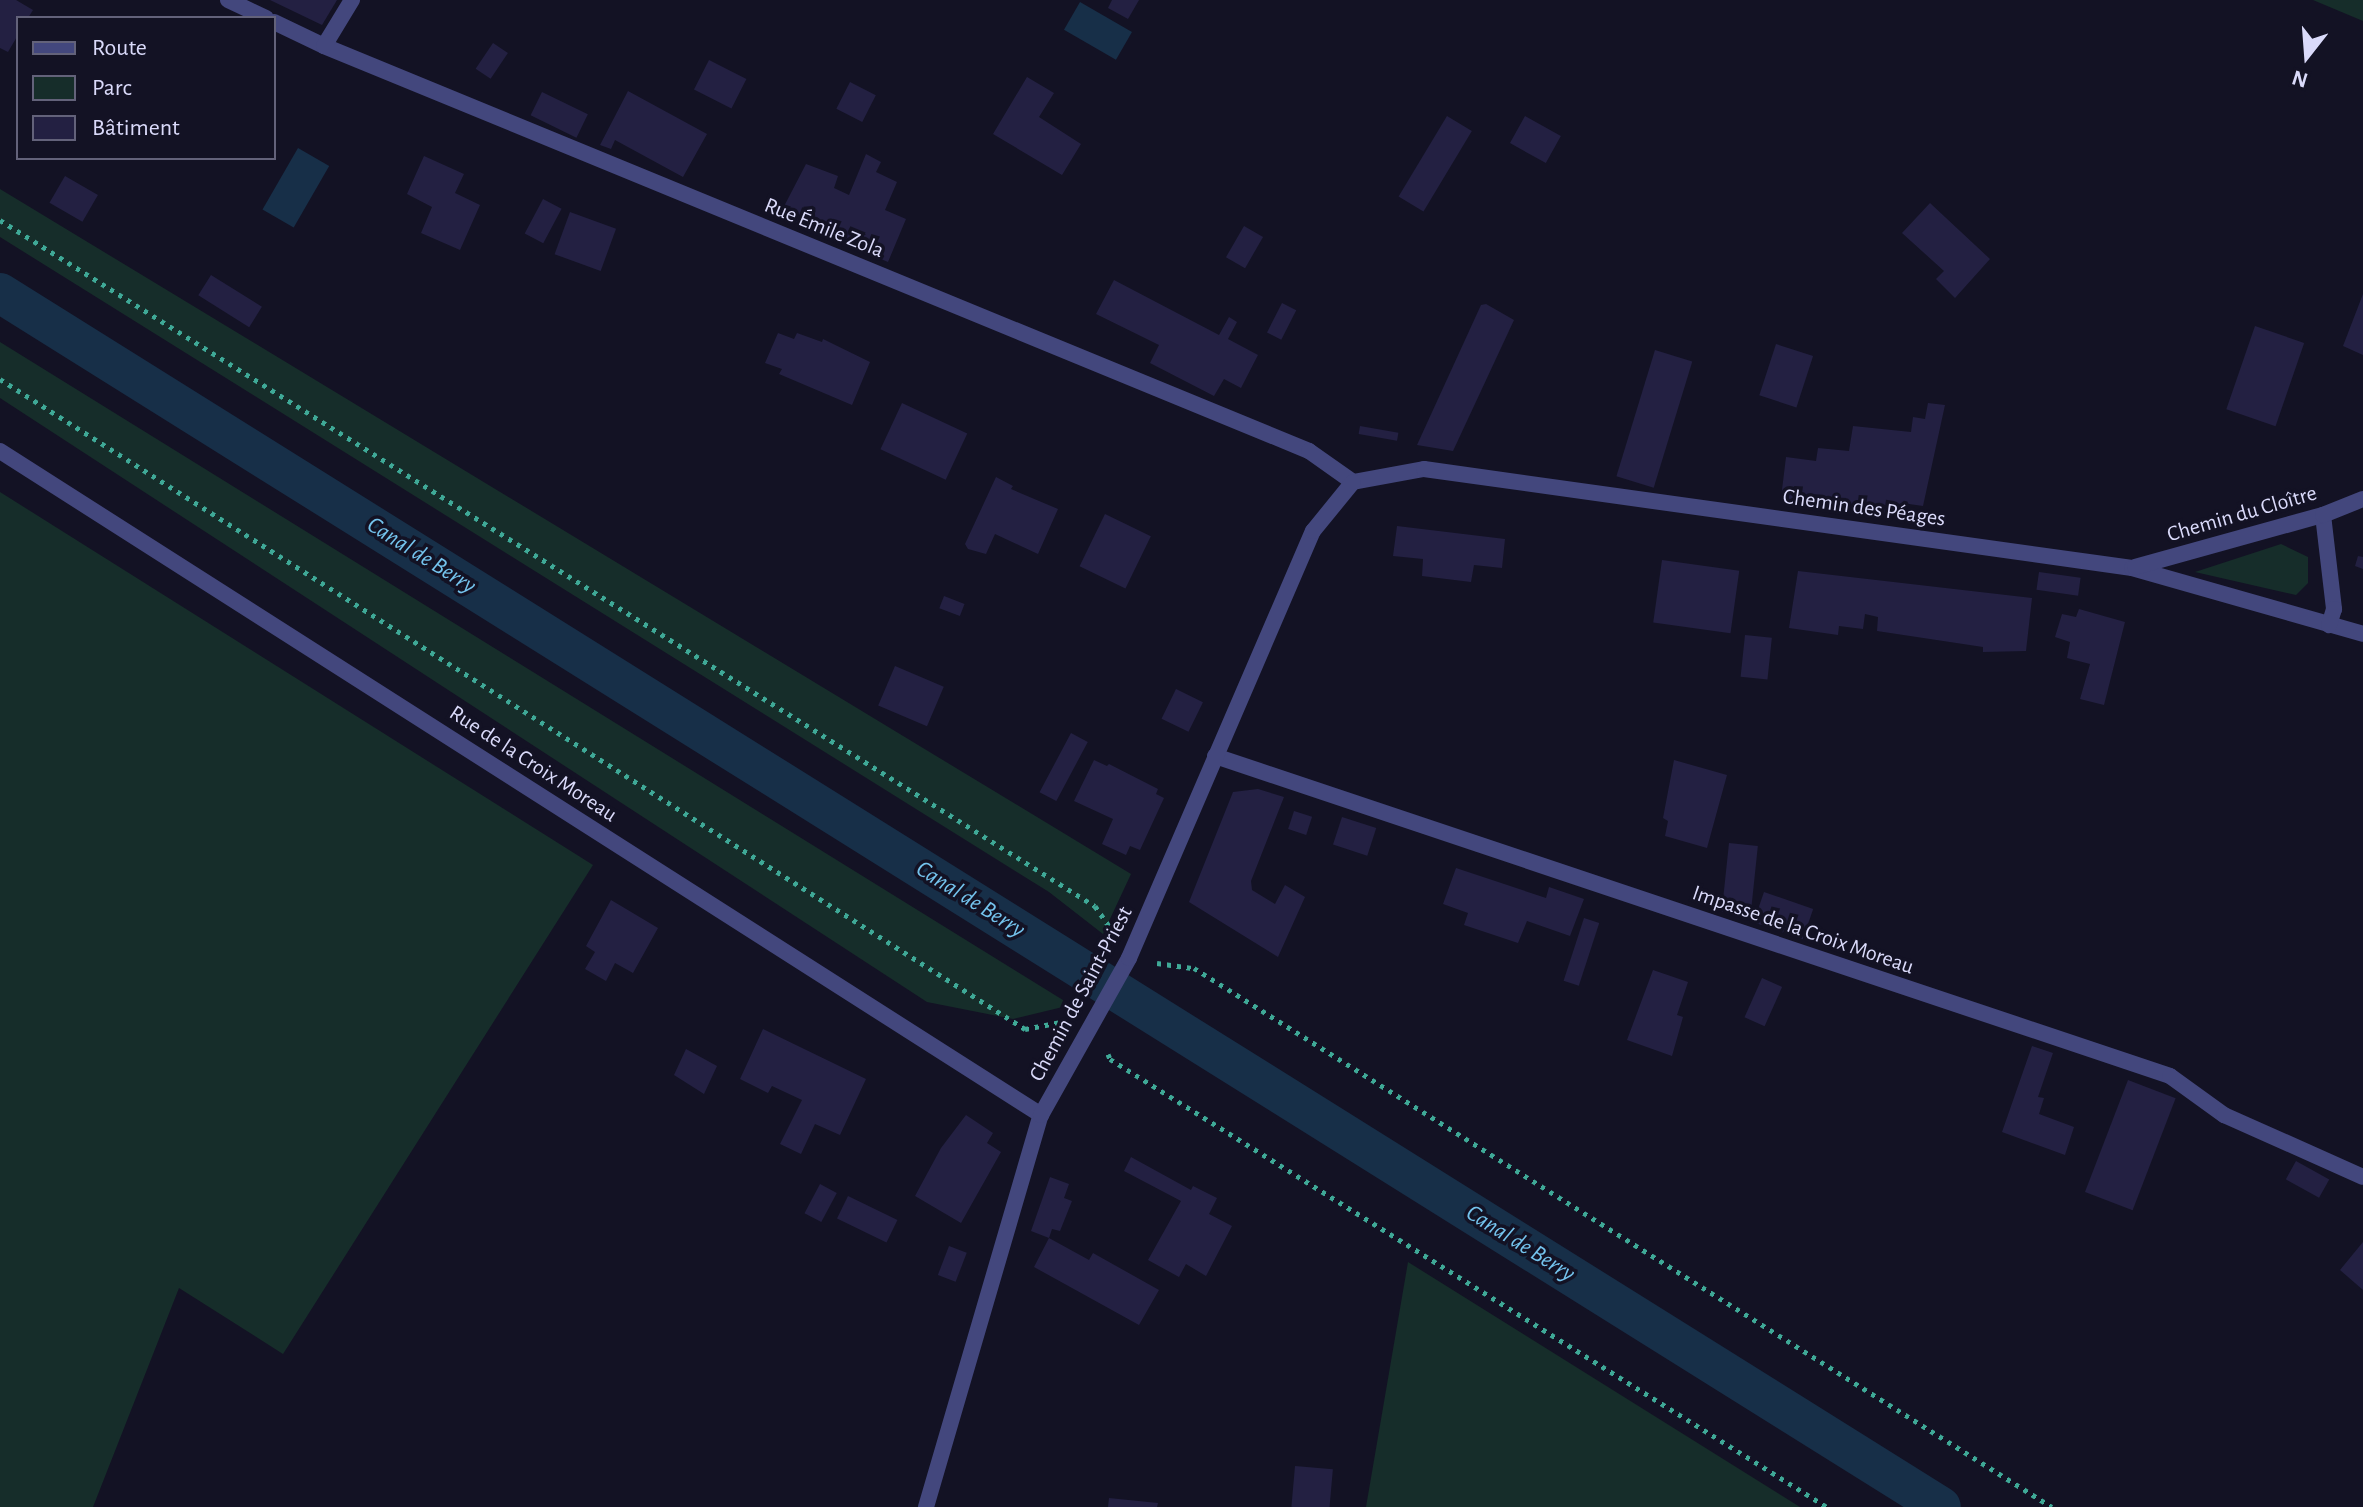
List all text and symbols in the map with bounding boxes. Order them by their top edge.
legend [16,16,276,160]
north arrow [2267,16,2347,96]
text: Route [92,36,147,60]
text: N [2289,66,2311,92]
text: Parc [92,76,132,100]
text: Bâtiment [92,116,180,140]
street label: Rue Émile Zola [760,192,888,264]
street label: Chemin du Cloître [2164,480,2320,548]
street label: Chemin des Péages [1781,484,1947,532]
water label: Canal de Berry [361,511,481,601]
street label: Rue de la Croix Moreau [444,700,622,828]
water label: Canal de Berry [910,855,1030,945]
street label: Impasse de la Croix Moreau [1689,880,1917,980]
street label: Chemin de Saint-Priest [1024,902,1138,1086]
water label: Canal de Berry [1460,1199,1580,1289]

